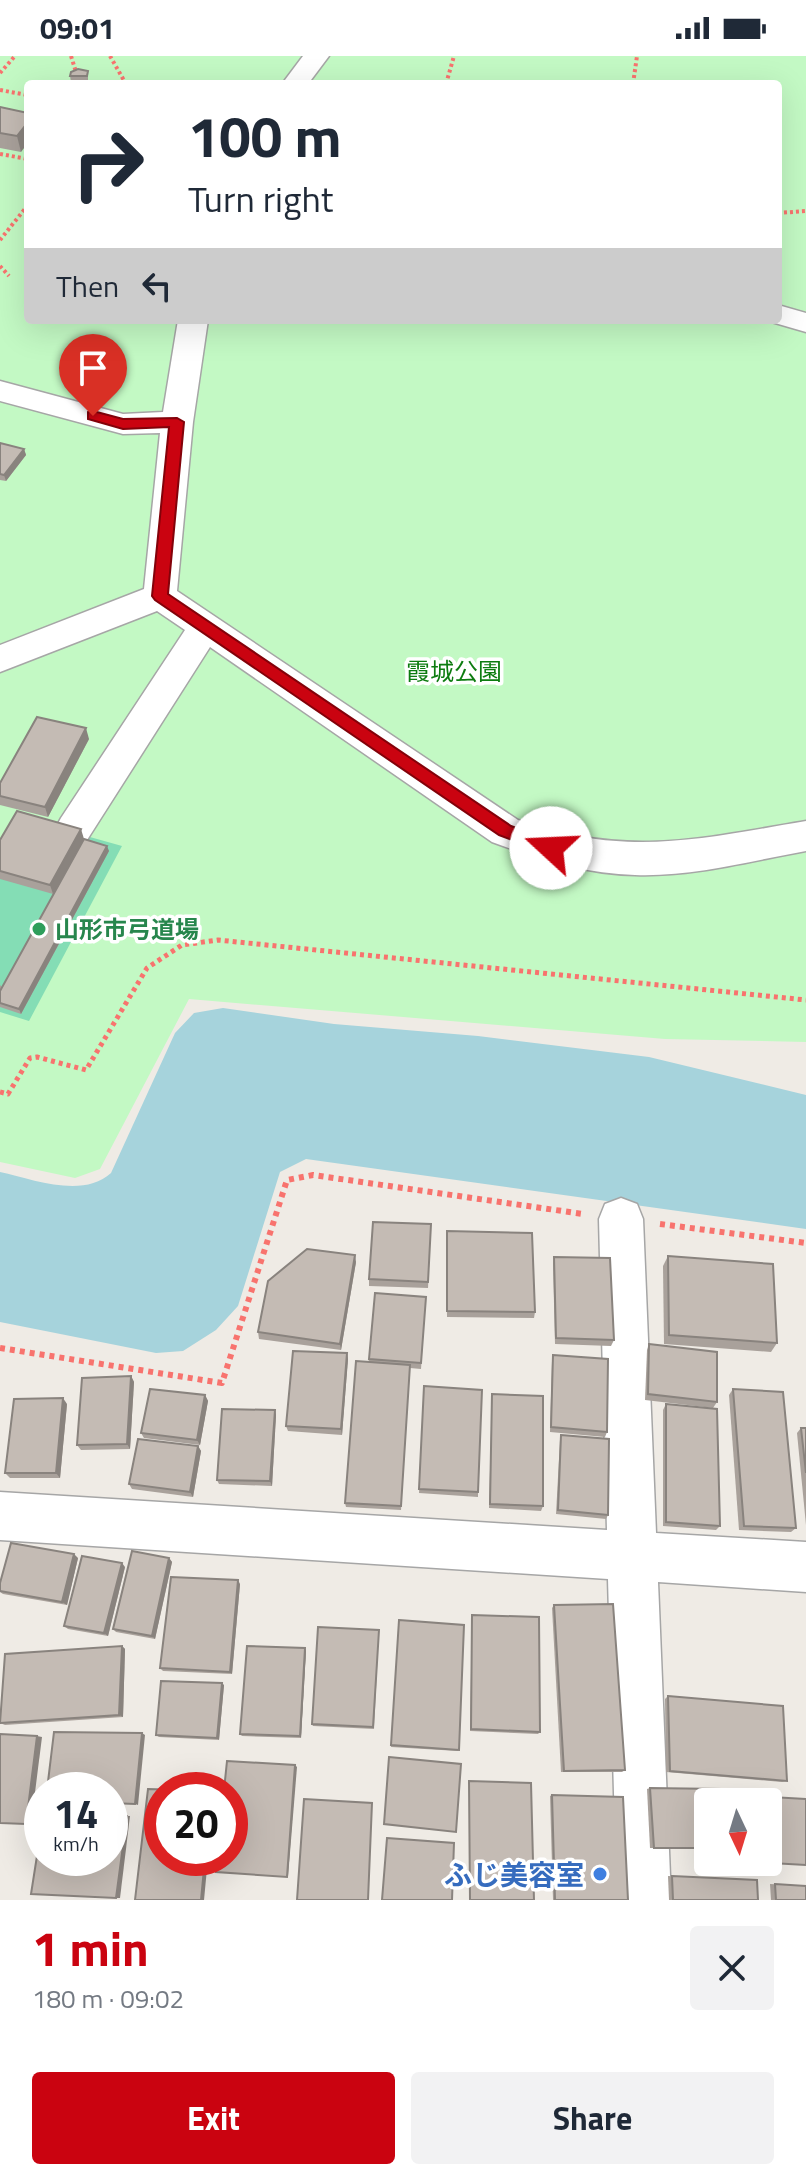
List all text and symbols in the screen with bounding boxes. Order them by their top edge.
text: 09:01 [40,5,115,51]
text: 100 m [188,94,341,179]
icon: right [56,112,160,216]
text: Turn right [188,171,333,226]
text: Then [56,263,119,309]
icon: left [135,264,179,308]
pin [59,334,127,416]
icon: arrive [71,346,115,390]
park label: 霞城公園 [406,653,502,689]
position arrow [509,806,593,890]
place label: 山形市弓道場 [55,911,199,947]
marker: 山形市弓道場 [30,920,48,938]
speed limit sign: 20 [144,1772,248,1876]
text: 14 [54,1783,98,1844]
north arrow [694,1788,782,1876]
map controls [694,1788,782,1876]
text: km/h [53,1828,99,1859]
place label: ふじ美容室 [444,1853,584,1896]
marker: ふじ美容室 [591,1865,609,1883]
text: 1 min [32,1912,149,1985]
button: close [690,1926,774,2010]
text: 180 m · 09:02 [32,1979,184,2018]
button: Exit [32,2072,395,2164]
button: Share [411,2072,774,2164]

